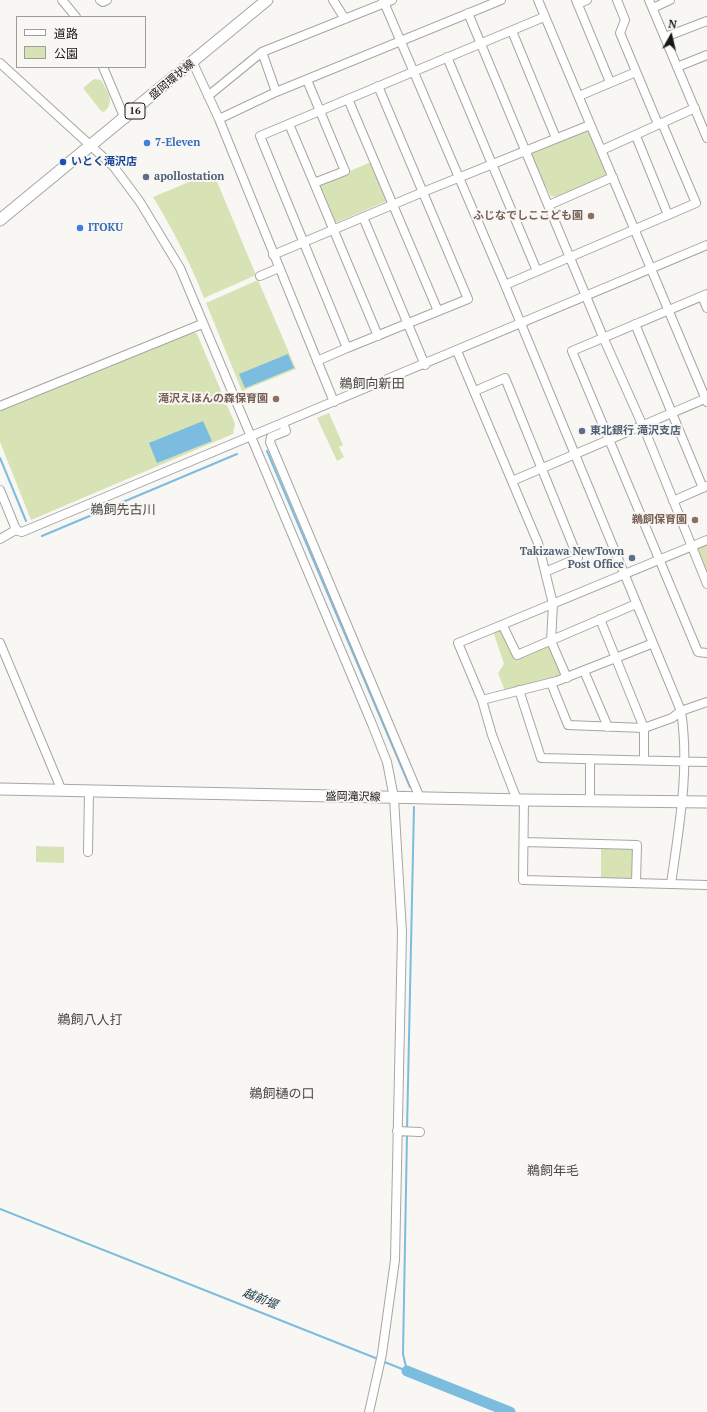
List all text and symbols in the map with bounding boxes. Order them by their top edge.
legend [16,16,146,68]
north arrow [651,16,691,56]
text: N [668,17,678,32]
text: 道路 [54,26,78,41]
text: 公園 [54,46,78,61]
street label: 盛岡環状線 [147,57,197,103]
road number: 16 [125,103,145,119]
place label: 7-Eleven [155,136,200,150]
marker: 7-Eleven [142,138,152,148]
place label: いとく滝沢店 [71,155,137,169]
marker: いとく滝沢店 [58,157,68,167]
place label: apollostation [154,170,224,184]
marker: apollostation [141,172,151,182]
place label: ふじなでしここども園 [473,209,583,223]
marker: ふじなでしここども園 [586,211,596,221]
place label: ITOKU [88,221,123,235]
marker: ITOKU [75,223,85,233]
district label: 鵜飼向新田 [340,376,404,392]
place label: 滝沢えほんの森保育園 [158,392,268,406]
marker: 滝沢えほんの森保育園 [271,394,281,404]
place label: 東北銀行 滝沢支店 [590,424,681,438]
marker: 東北銀行 滝沢支店 [577,426,587,436]
district label: 鵜飼先古川 [91,502,155,518]
place label: 鵜飼保育園 [632,513,687,527]
marker: 鵜飼保育園 [690,515,700,525]
place label: Takizawa NewTown Post Office [520,545,624,571]
marker: Takizawa NewTown Post Office [627,553,637,563]
street label: 盛岡滝沢線 [325,790,381,804]
district label: 鵜飼八人打 [58,1012,122,1028]
district label: 鵜飼樋の口 [250,1086,314,1102]
district label: 鵜飼年毛 [527,1163,579,1179]
water label: 越前堰 [241,1286,279,1312]

